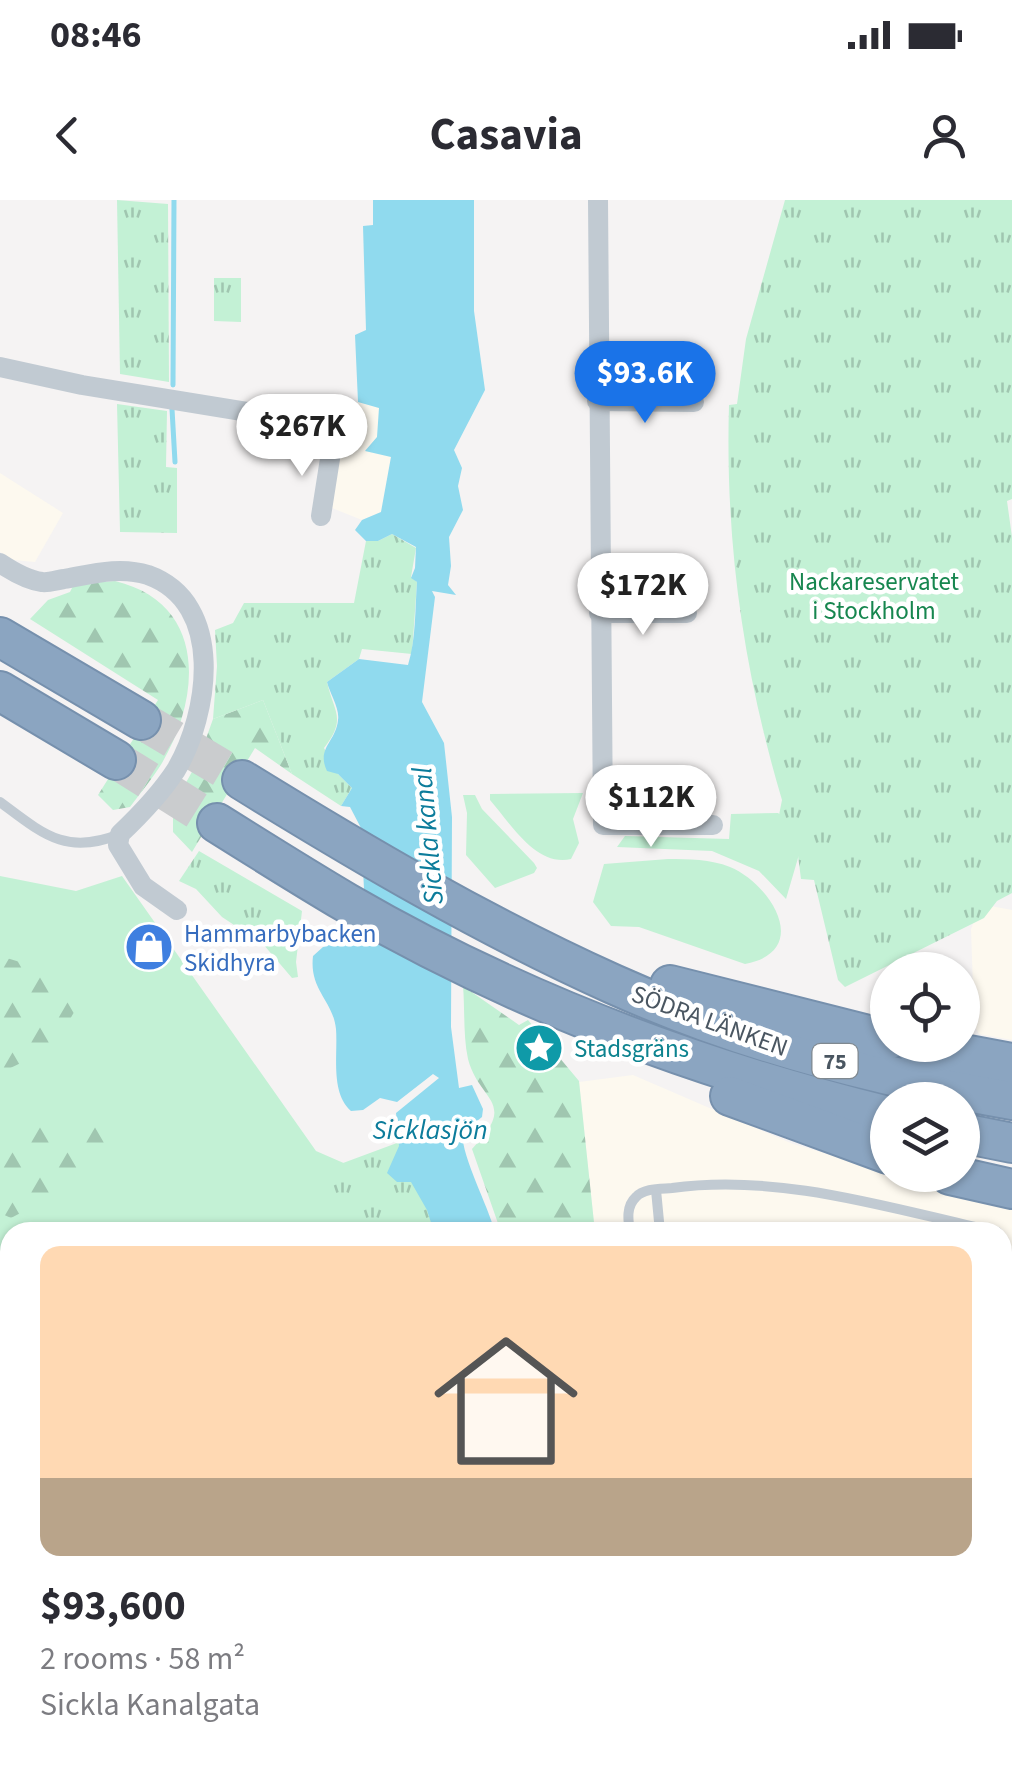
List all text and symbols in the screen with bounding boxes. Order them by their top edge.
text: 08:46 [50,8,142,62]
text: Casavia [429,103,583,167]
icon: back [40,108,95,163]
icon: person [917,108,972,163]
pin: $93.6K [564,341,726,426]
text: $93.6K [597,350,693,396]
pin: $267K [232,394,372,479]
text: $267K [258,403,346,449]
pin: $172K [573,553,713,638]
text: $172K [599,562,687,608]
park label: Nackareservatet i Stockholm [789,564,960,629]
water label: Sickla kanal [402,765,454,907]
pin: $112K [581,765,721,850]
text: $112K [607,774,695,820]
place label: Hammarbybacken Skidhyra [184,916,377,981]
shop icon: Hammarbybacken Skidhyra [123,921,175,973]
map controls [870,952,980,1192]
button: locate [870,952,980,1062]
street label: SÖDRA LÄNKEN [627,976,793,1066]
place icon: Stadsgräns [513,1022,565,1074]
place label: Stadsgräns [574,1031,689,1067]
road number: 75 [812,1044,858,1078]
button: layers [870,1082,980,1192]
water label: Sicklasjön [372,1110,488,1150]
icon: home [416,1311,596,1491]
text: $93,600 [40,1576,186,1636]
text: 2 rooms · 58 m² [40,1636,245,1682]
text: Sickla Kanalgata [40,1682,260,1728]

